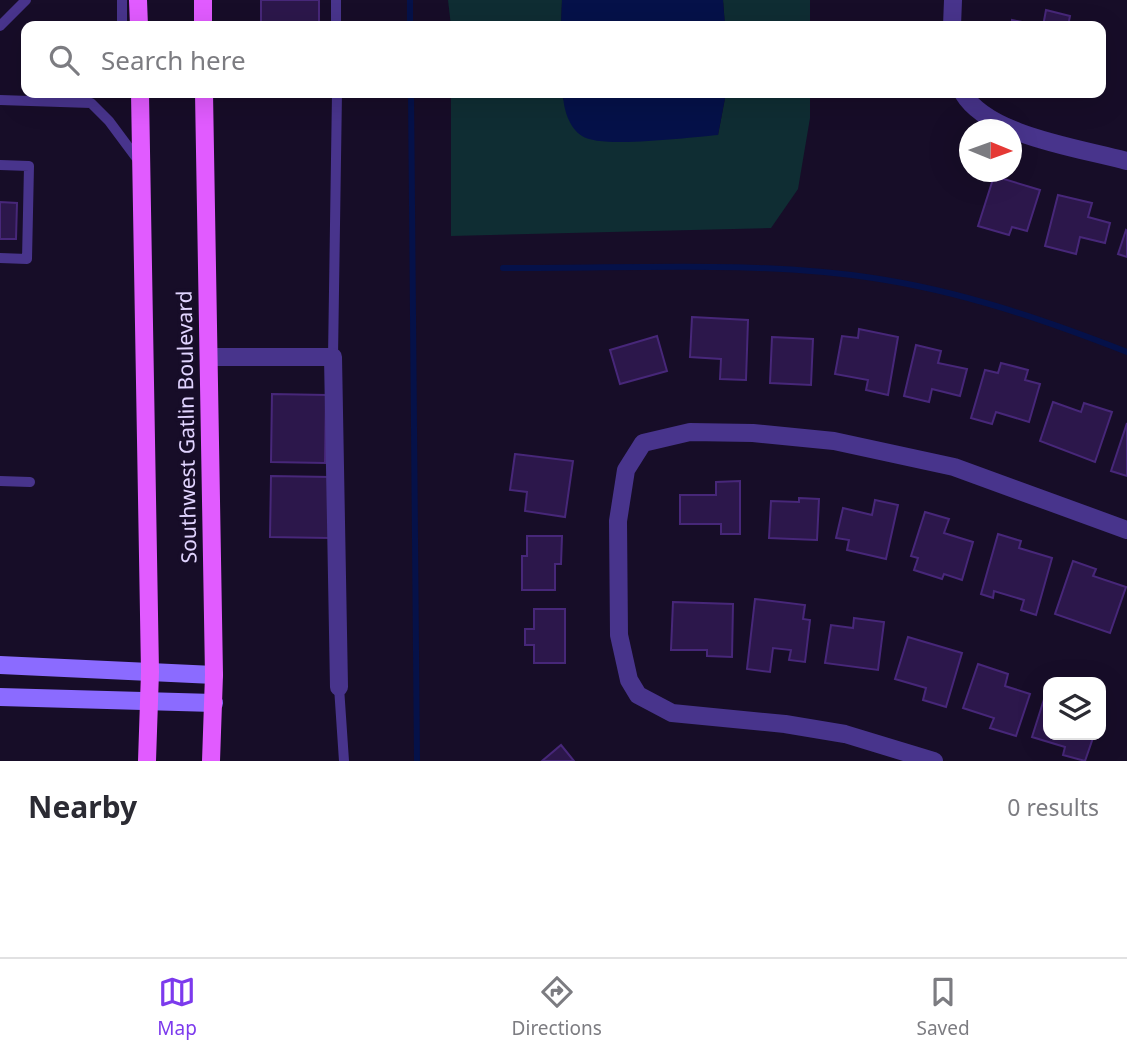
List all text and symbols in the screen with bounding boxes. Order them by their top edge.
search box [21,21,1106,98]
icon: search [45,41,83,79]
text: Search here [101,42,246,78]
north arrow [959,119,1022,182]
street label: Southwest Gatlin Boulevard [170,290,202,564]
map controls [1043,677,1106,740]
button: layers [1043,677,1106,740]
text: Nearby [28,786,137,827]
text: 0 results [1007,791,1099,823]
tab: Map [157,973,197,1041]
tab: Directions [512,973,602,1041]
tab: Saved [916,973,970,1041]

